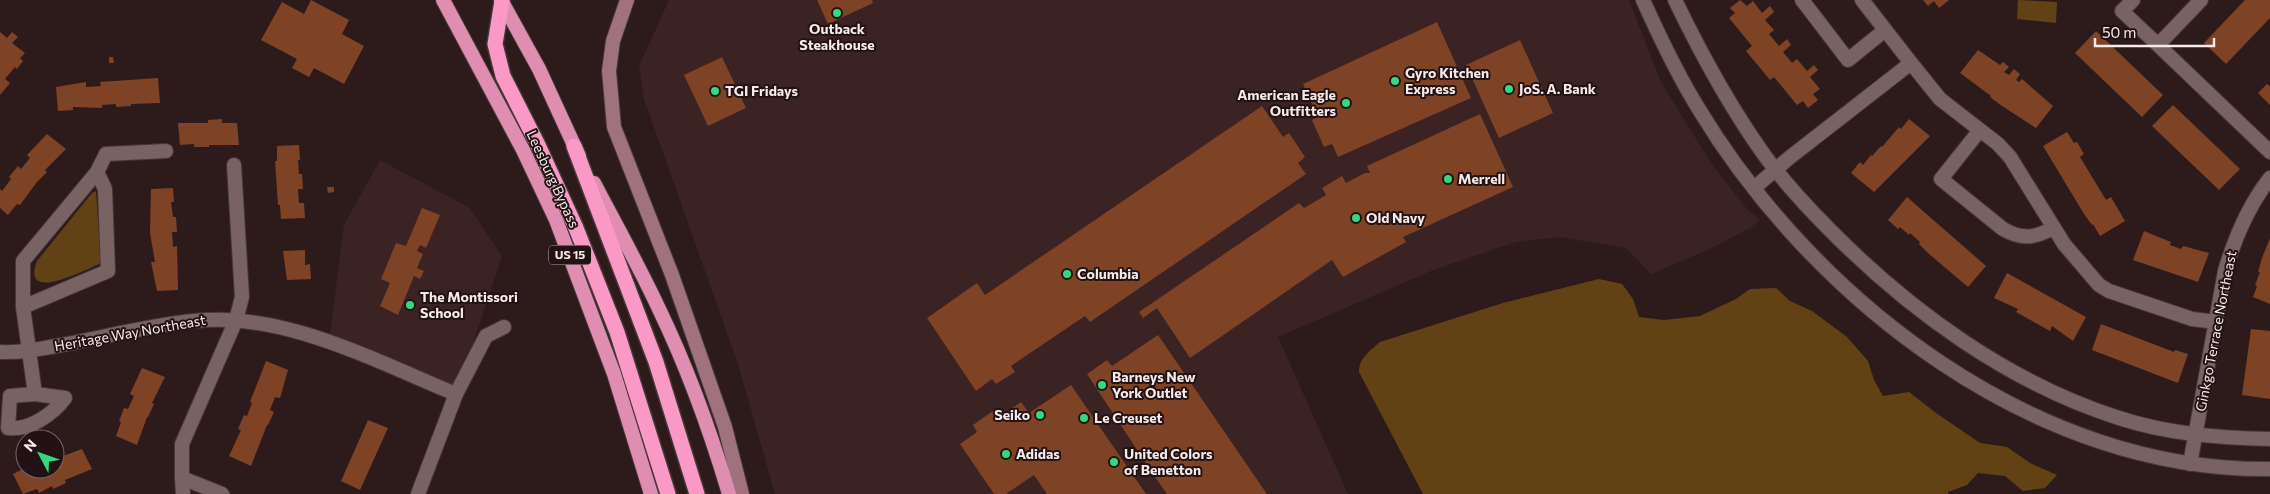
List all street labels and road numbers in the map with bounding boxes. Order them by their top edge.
street label: Leesburg Bypass [523,127,583,230]
road number: US 15 [549,246,591,264]
street label: Ginkgo Terrace Northeast [2192,249,2240,413]
street label: Heritage Way Northeast [53,311,207,354]

